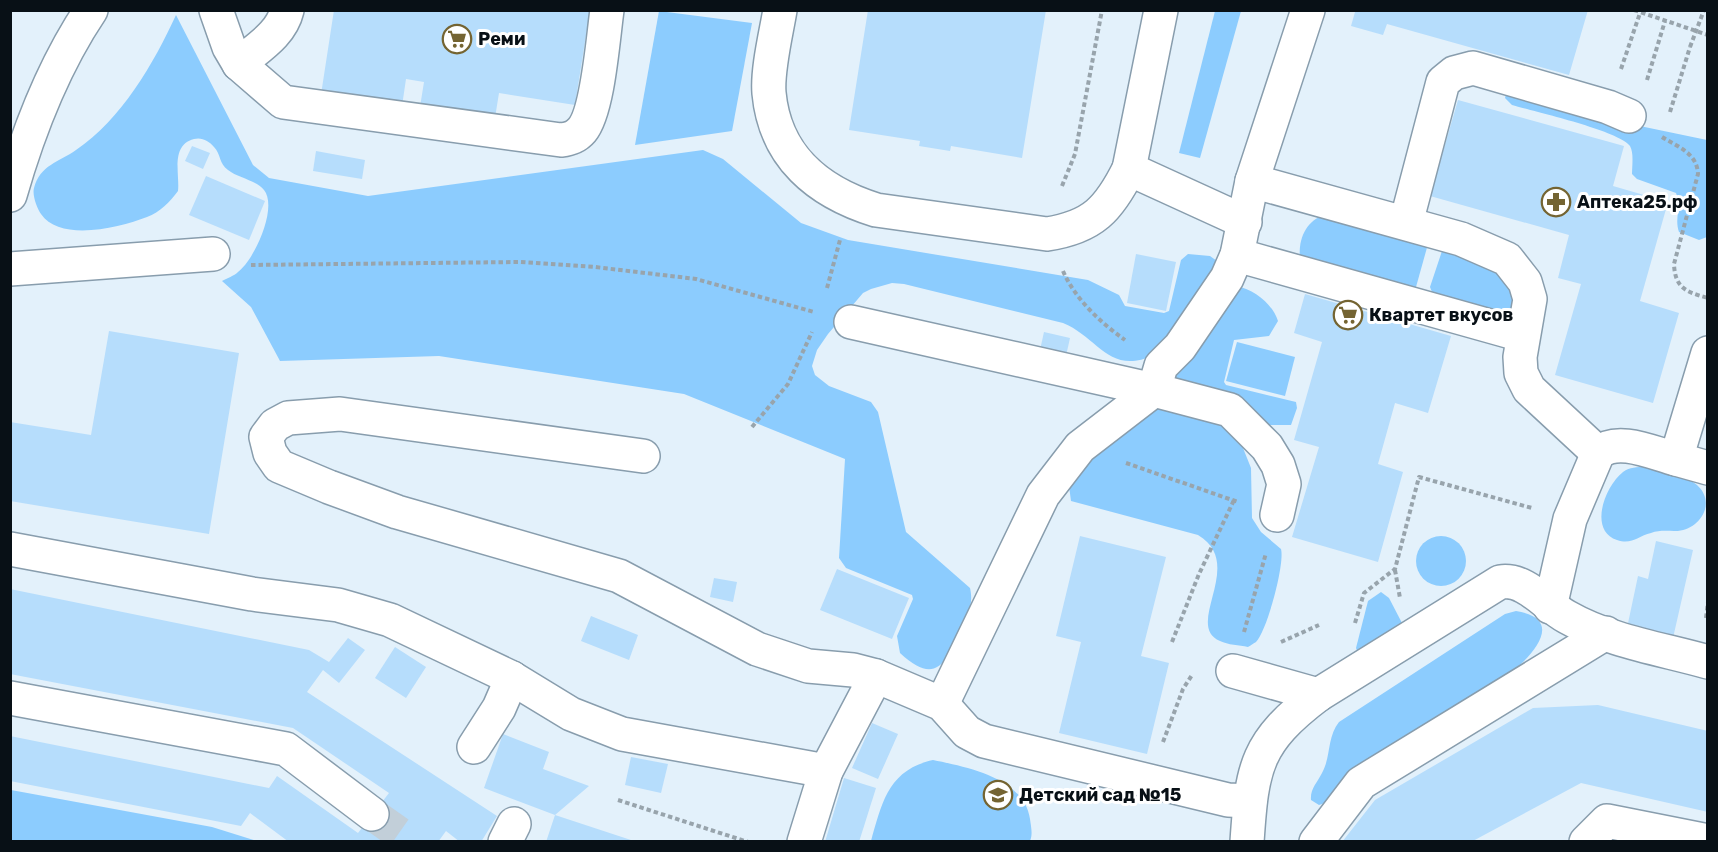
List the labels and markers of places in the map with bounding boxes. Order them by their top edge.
supermarket icon: Реми [441,23,473,55]
place label: Реми [478,28,525,50]
pharmacy icon: Аптека25.рф [1540,186,1572,218]
place label: Аптека25.рф [1577,191,1698,213]
supermarket icon: Квартет вкусов [1332,299,1364,331]
place label: Квартет вкусов [1369,304,1514,326]
school or university icon: Детский сад №15 [982,779,1014,811]
place label: Детский сад №15 [1019,784,1181,806]

